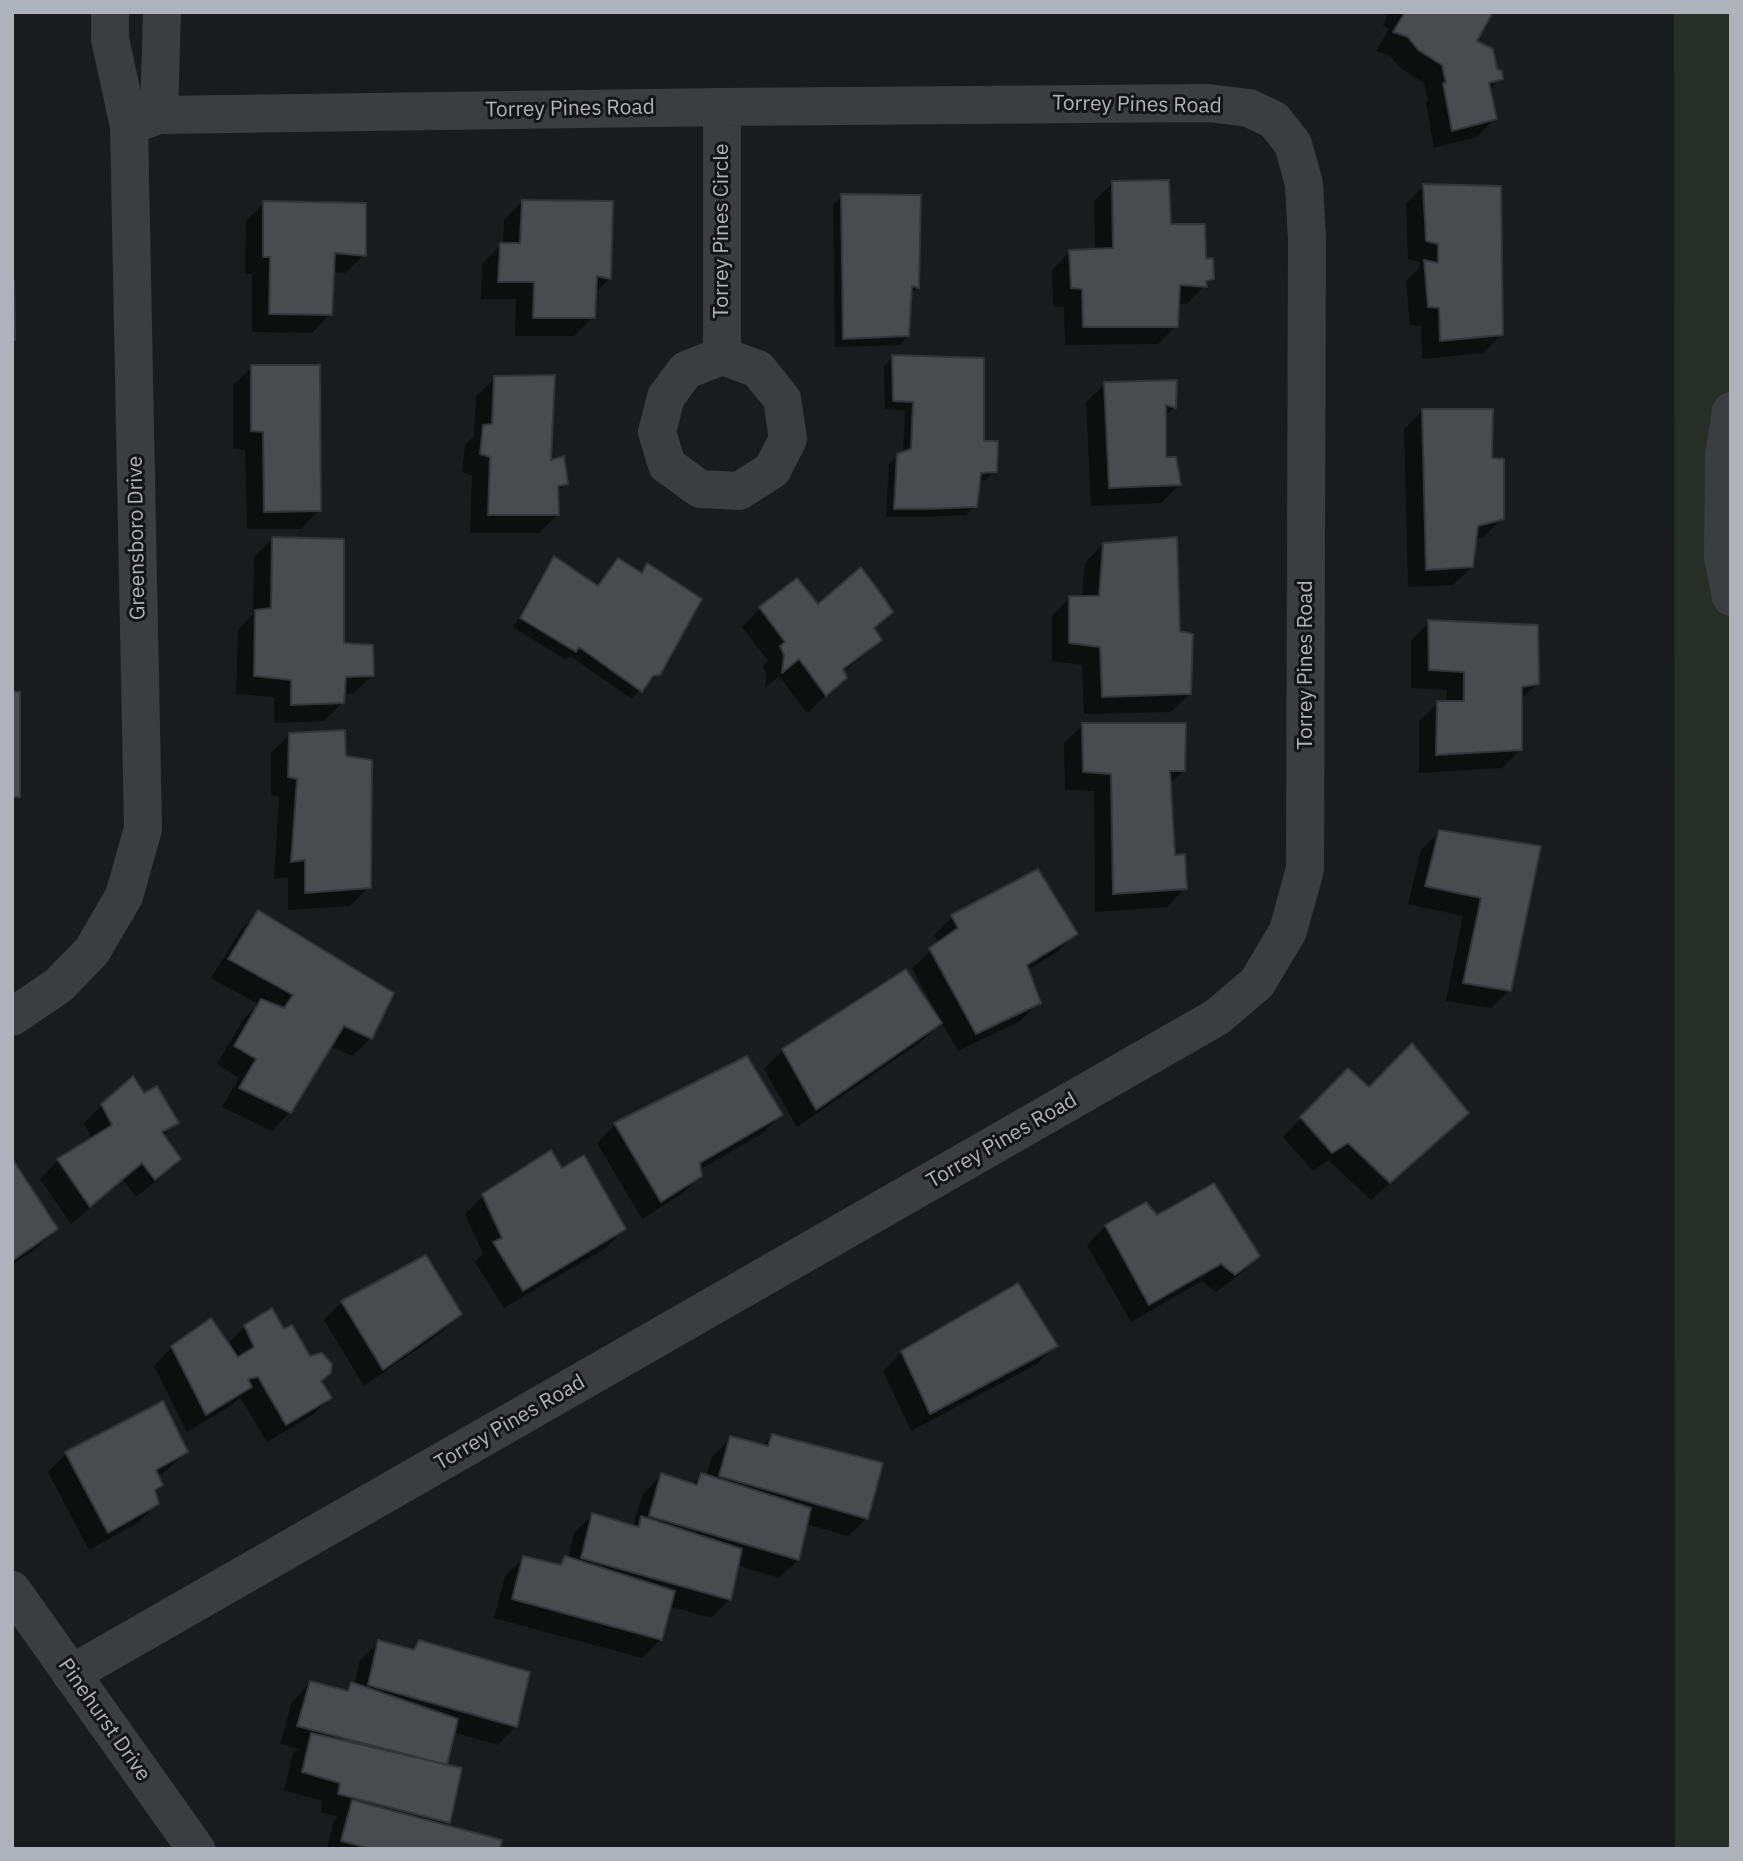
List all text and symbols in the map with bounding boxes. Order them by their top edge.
street label: Torrey Pines Road [1052,91,1222,119]
street label: Torrey Pines Road [485,95,655,123]
street label: Torrey Pines Circle [709,144,735,318]
street label: Greensboro Drive [123,456,151,620]
street label: Torrey Pines Road [1293,580,1319,750]
street label: Torrey Pines Road [922,1088,1082,1194]
street label: Torrey Pines Road [430,1370,590,1476]
street label: Pinehurst Drive [52,1654,156,1786]

